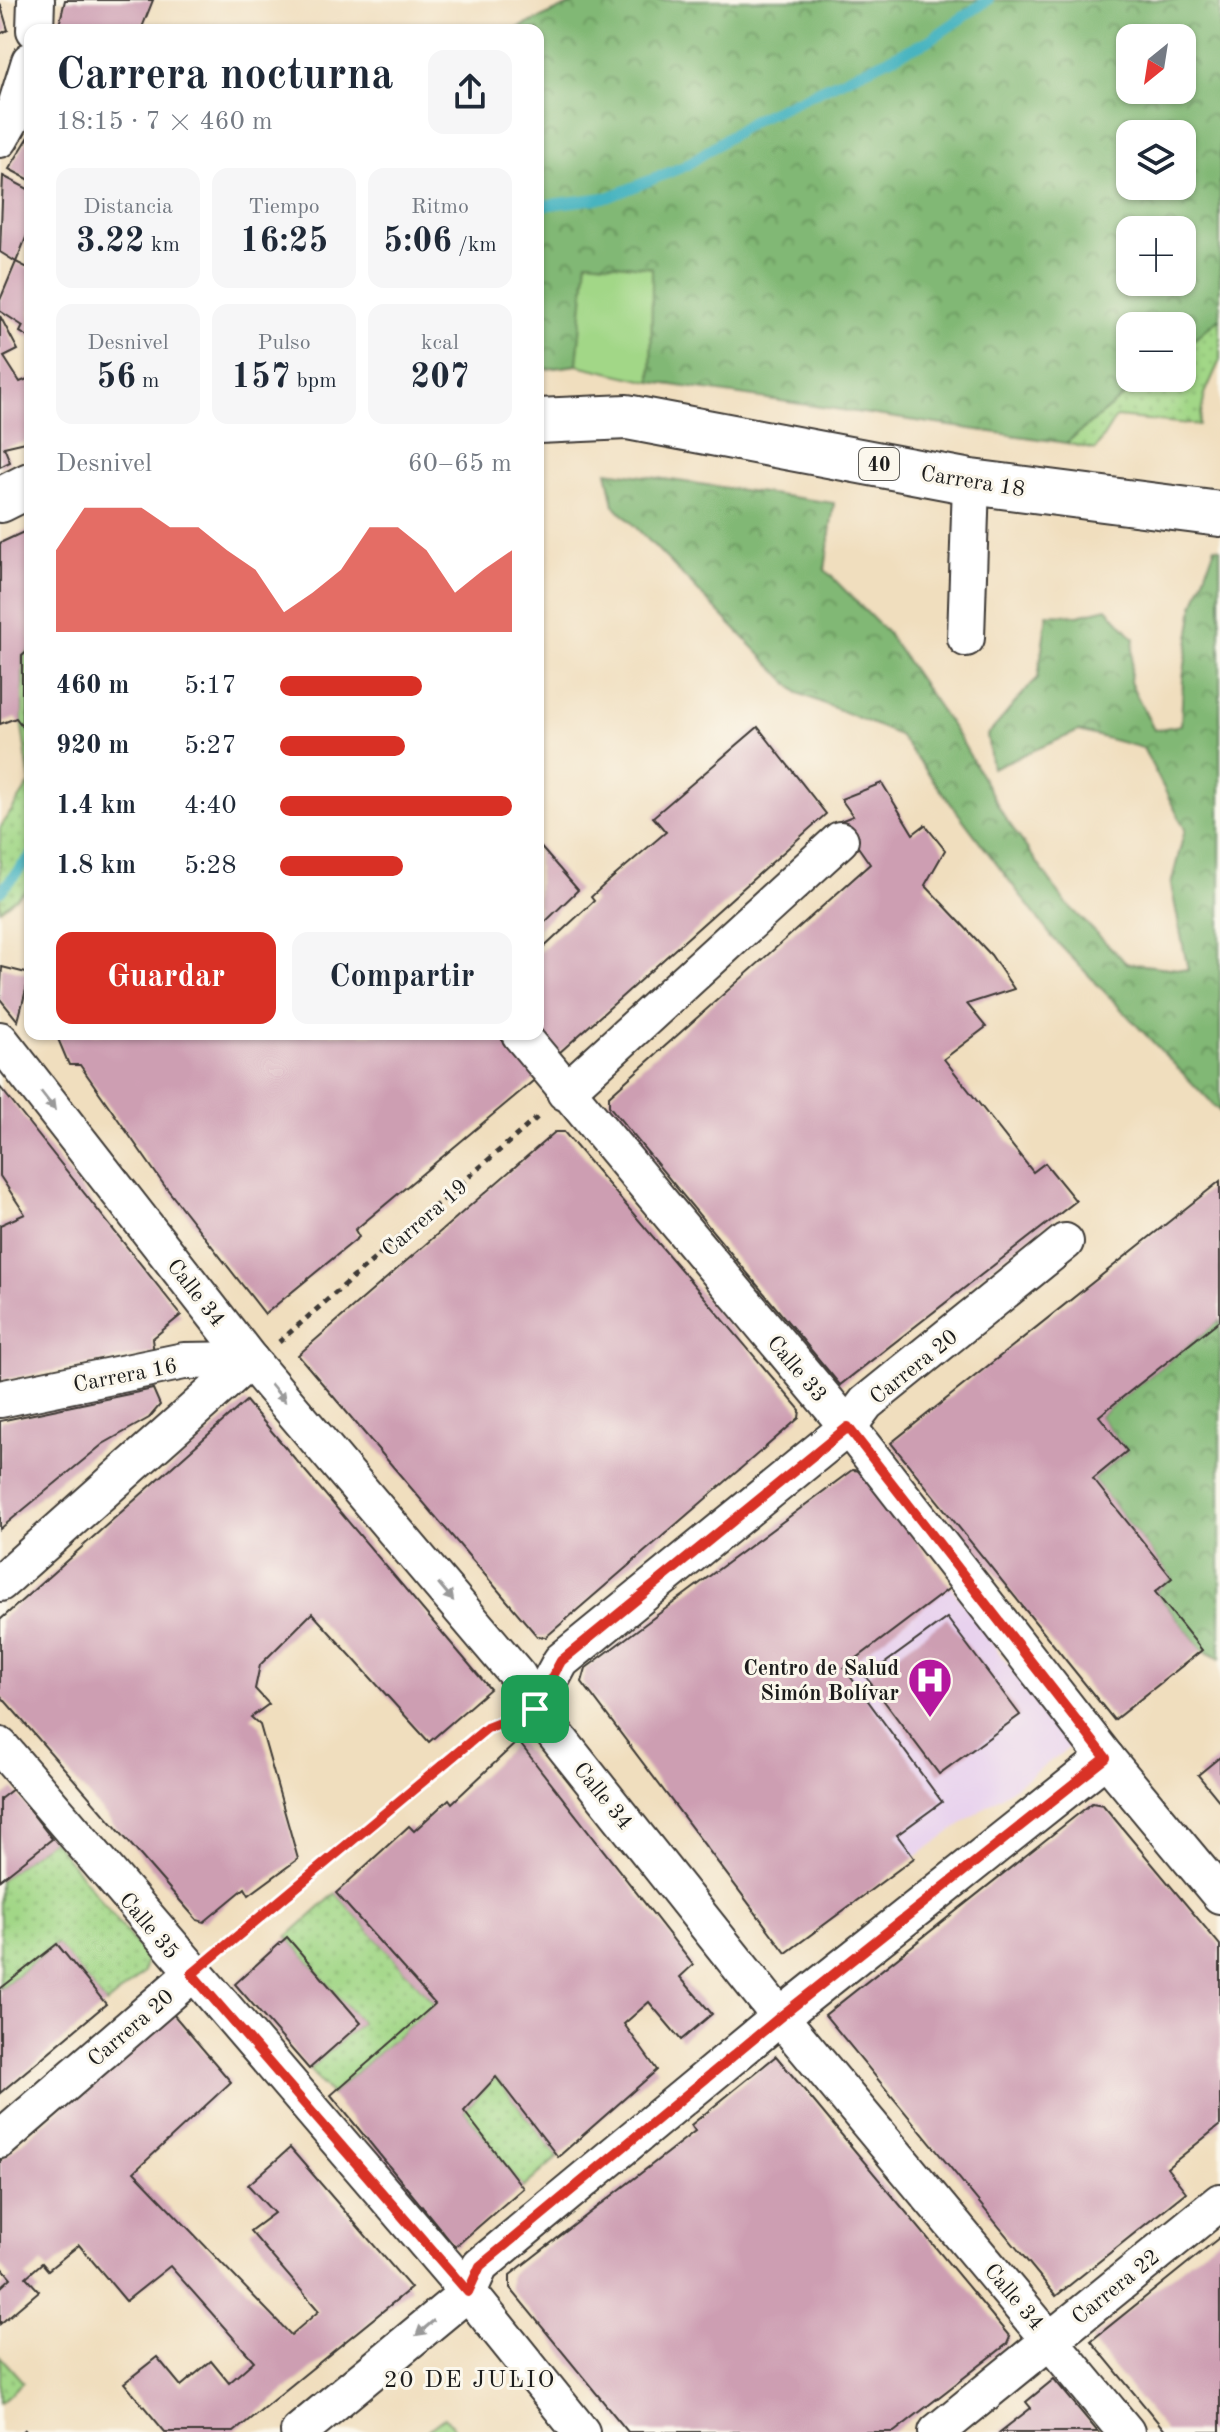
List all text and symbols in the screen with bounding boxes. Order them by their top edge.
north arrow [1116,24,1196,104]
map controls [1116,24,1196,392]
button: share [428,50,512,134]
text: Carrera nocturna [56,54,393,98]
text: 18:15 · 7 × 460 m [56,109,273,135]
button: layers [1116,120,1196,200]
text: Distancia [83,196,173,218]
text: Tiempo [248,196,320,218]
text: Ritmo [411,196,469,218]
button: + [1116,216,1196,296]
text: 3.22 [76,225,145,259]
text: 16:25 [240,225,328,259]
text: 5:06 [383,225,452,259]
text: km [145,234,180,256]
text: /km [452,234,497,256]
button: − [1116,312,1196,392]
text: Desnivel [87,332,169,354]
text: Pulso [257,332,311,354]
text: kcal [421,332,459,354]
text: 56 [96,361,136,395]
text: 157 [231,361,290,395]
text: 207 [410,361,470,395]
text: m [136,370,160,392]
text: bpm [290,370,337,392]
road number: 40 [859,448,899,480]
text: Desnivel [56,451,152,477]
text: 60–65 m [408,451,512,477]
street label: Carrera 18 [919,463,1026,501]
text: 460 m [56,673,129,699]
text: 5:17 [184,673,237,699]
text: 920 m [56,733,129,759]
text: 5:27 [184,733,237,759]
text: 1.4 km [56,793,136,819]
text: 4:40 [184,793,237,819]
text: 1.8 km [56,853,136,879]
text: 5:28 [184,853,237,879]
button: Guardar [56,932,276,1024]
button: Compartir [292,932,512,1024]
one-way arrow [39,1091,56,1111]
street label: Carrera 19 [378,1176,472,1261]
street label: Calle 34 [162,1255,229,1331]
street label: Carrera 20 [866,1326,962,1409]
street label: Calle 33 [763,1332,830,1407]
street label: Carrera 16 [72,1355,179,1397]
one-way arrow [269,1383,286,1403]
one-way arrow [437,1581,454,1601]
hospital icon: Centro de Salud Simón Bolívar [906,1656,954,1719]
place label: Centro de Salud Simón Bolívar [743,1658,899,1705]
pin [501,1675,569,1743]
icon: arrive [513,1687,557,1731]
street label: Calle 34 [569,1759,636,1834]
street label: Calle 35 [115,1889,182,1964]
street label: Carrera 20 [84,1986,178,2071]
street label: Carrera 22 [1068,2246,1164,2329]
street label: Calle 34 [980,2260,1047,2335]
one-way arrow [415,2319,435,2336]
district label: 20 DE JULIO [384,2369,556,2393]

